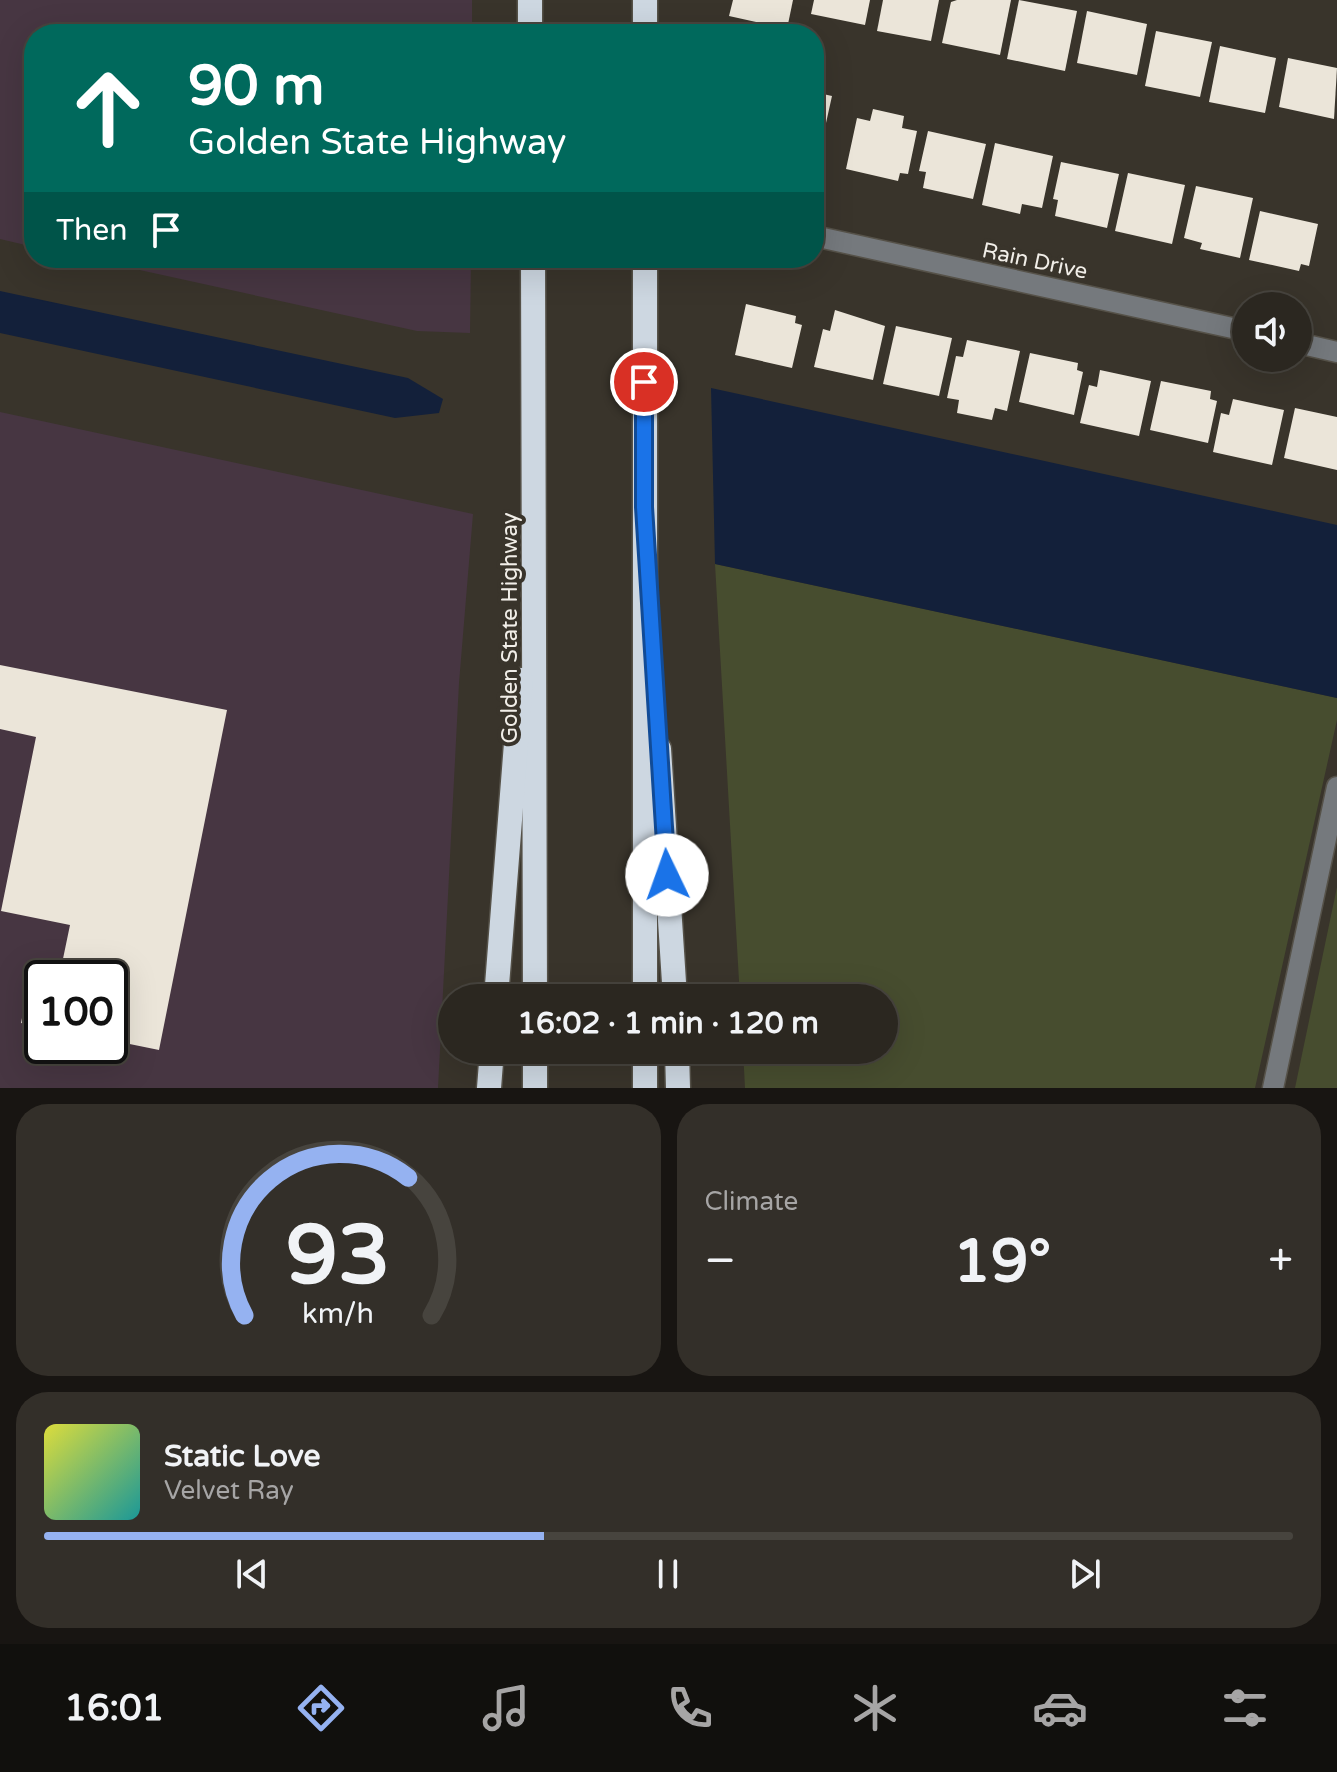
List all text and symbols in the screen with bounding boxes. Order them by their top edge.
text: 90 m [188,53,324,120]
icon: ahead [56,56,160,160]
text: Golden State Highway [188,121,566,164]
icon: arrive [144,208,188,252]
text: Then [56,212,128,249]
street label: Rain Drive [980,237,1090,285]
map controls [1232,292,1312,372]
button: sound [1232,292,1312,372]
pin [610,348,678,416]
icon: arrive [622,360,666,404]
street label: Golden State Highway [497,512,523,744]
position arrow [625,833,709,917]
speed limit sign: 100 [24,960,128,1064]
text: 16:02 · 1 min · 120 m [517,1005,819,1042]
text: Climate [705,1186,798,1217]
text: 93 [286,1206,390,1306]
text: 19° [953,1226,1051,1298]
text: − [705,1235,736,1288]
text: + [1268,1235,1293,1288]
text: km/h [302,1297,374,1331]
text: Static Love [164,1438,320,1475]
text: Velvet Ray [164,1475,294,1506]
icon: previous [230,1552,274,1596]
icon: pause [646,1552,690,1596]
icon: next [1063,1552,1107,1596]
icon: directions [293,1680,349,1736]
icon: music [478,1680,534,1736]
icon: phone [662,1680,718,1736]
icon: climate [847,1680,903,1736]
icon: car [1032,1680,1088,1736]
icon: filters [1217,1680,1273,1736]
text: 16:01 [64,1687,164,1730]

